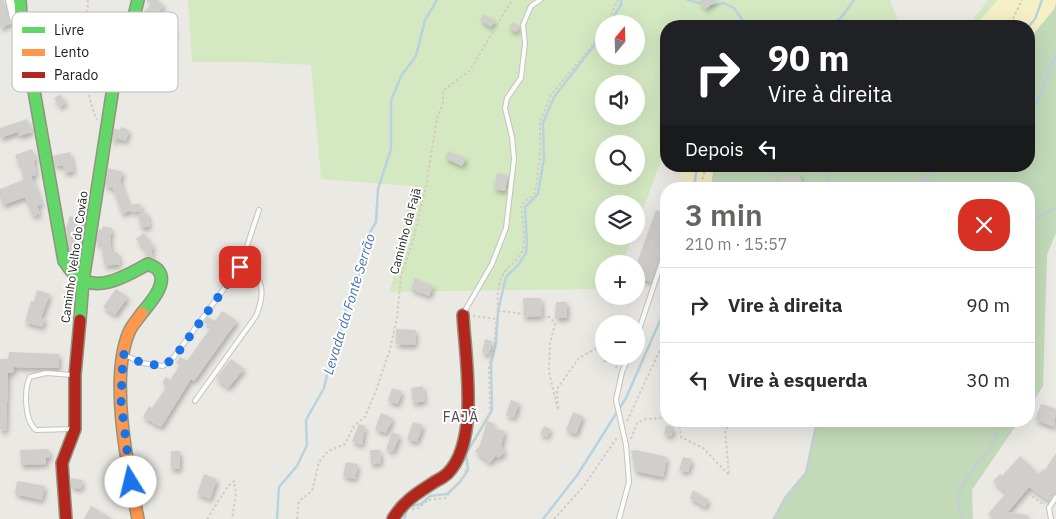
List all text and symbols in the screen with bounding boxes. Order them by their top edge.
legend [12,12,178,92]
north arrow [595,15,645,65]
map controls [595,15,645,365]
text: Livre [54,21,84,39]
text: 90 m [768,35,850,81]
icon: right [685,40,750,105]
text: Lento [54,43,89,61]
text: Parado [54,66,98,84]
button: sound [595,75,645,125]
text: Vire à direita [768,79,892,108]
button: search [595,135,645,185]
icon: left [754,135,782,163]
text: Depois [685,137,744,161]
street label: Caminho da Fajã [386,186,424,276]
street label: Caminho Velho do Covão [57,190,91,324]
button: layers [595,195,645,245]
text: 3 min [685,195,763,234]
button: close [958,199,1010,251]
water label: Levada da Fonte Serrão [319,231,379,377]
text: 210 m · 15:57 [685,234,787,254]
pin [219,246,261,288]
icon: arrive [226,253,254,281]
button: + [595,255,645,305]
icon: right [685,291,713,319]
text: Vire à direita [728,293,843,317]
text: 90 m [966,293,1010,317]
button: − [595,315,645,365]
icon: left [685,366,713,394]
text: Vire à esquerda [728,368,868,392]
text: 30 m [966,368,1010,392]
district label: FAJÃ [443,408,479,426]
position arrow [104,455,156,507]

